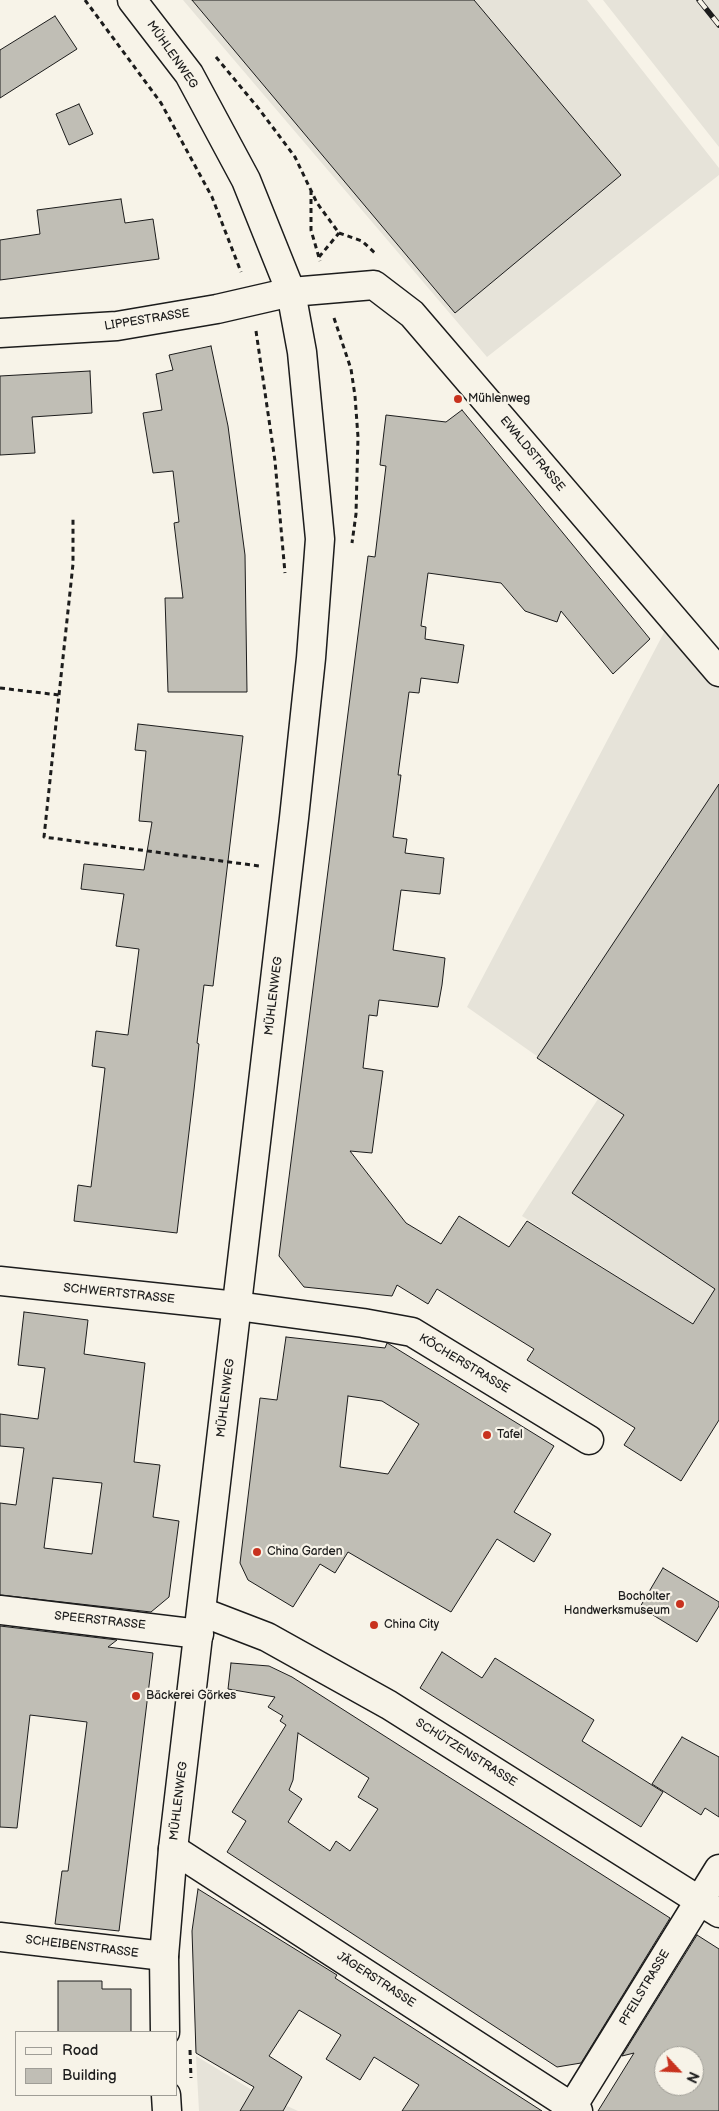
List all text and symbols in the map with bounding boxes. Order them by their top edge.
street label: MÜHLENWEG [143,18,201,92]
street label: LIPPESTRASSE [103,306,191,334]
place label: Mühlenweg [468,392,530,406]
marker: Mühlenweg [452,393,464,405]
street label: EWALDSTRASSE [496,414,568,494]
street label: MÜHLENWEG [262,956,286,1036]
street label: SCHWERTSTRASSE [63,1281,175,1307]
street label: KÖCHERSTRASSE [416,1331,512,1397]
street label: MÜHLENWEG [214,1358,238,1438]
place label: Tafel [497,1428,523,1442]
marker: Tafel [481,1429,493,1441]
place label: China Garden [267,1545,342,1559]
marker: China Garden [251,1546,263,1558]
place label: Bocholter Handwerksmuseum [564,1590,670,1618]
marker: Bocholter Handwerksmuseum [674,1598,686,1610]
street label: SPEERSTRASSE [54,1609,146,1633]
place label: China City [384,1618,439,1632]
marker: China City [368,1619,380,1631]
place label: Bäckerei Görkes [146,1689,236,1703]
marker: Bäckerei Görkes [130,1690,142,1702]
street label: SCHÜTZENSTRASSE [413,1716,519,1790]
street label: MÜHLENWEG [167,1761,191,1841]
street label: SCHEIBENSTRASSE [25,1933,139,1961]
street label: PFEILSTRASSE [617,1948,673,2028]
street label: JÄGERSTRASSE [334,1949,418,2011]
legend [15,2031,178,2096]
text: Road [62,2041,98,2060]
north arrow [654,2046,704,2096]
text: Building [62,2066,117,2085]
text: N [682,2069,702,2085]

